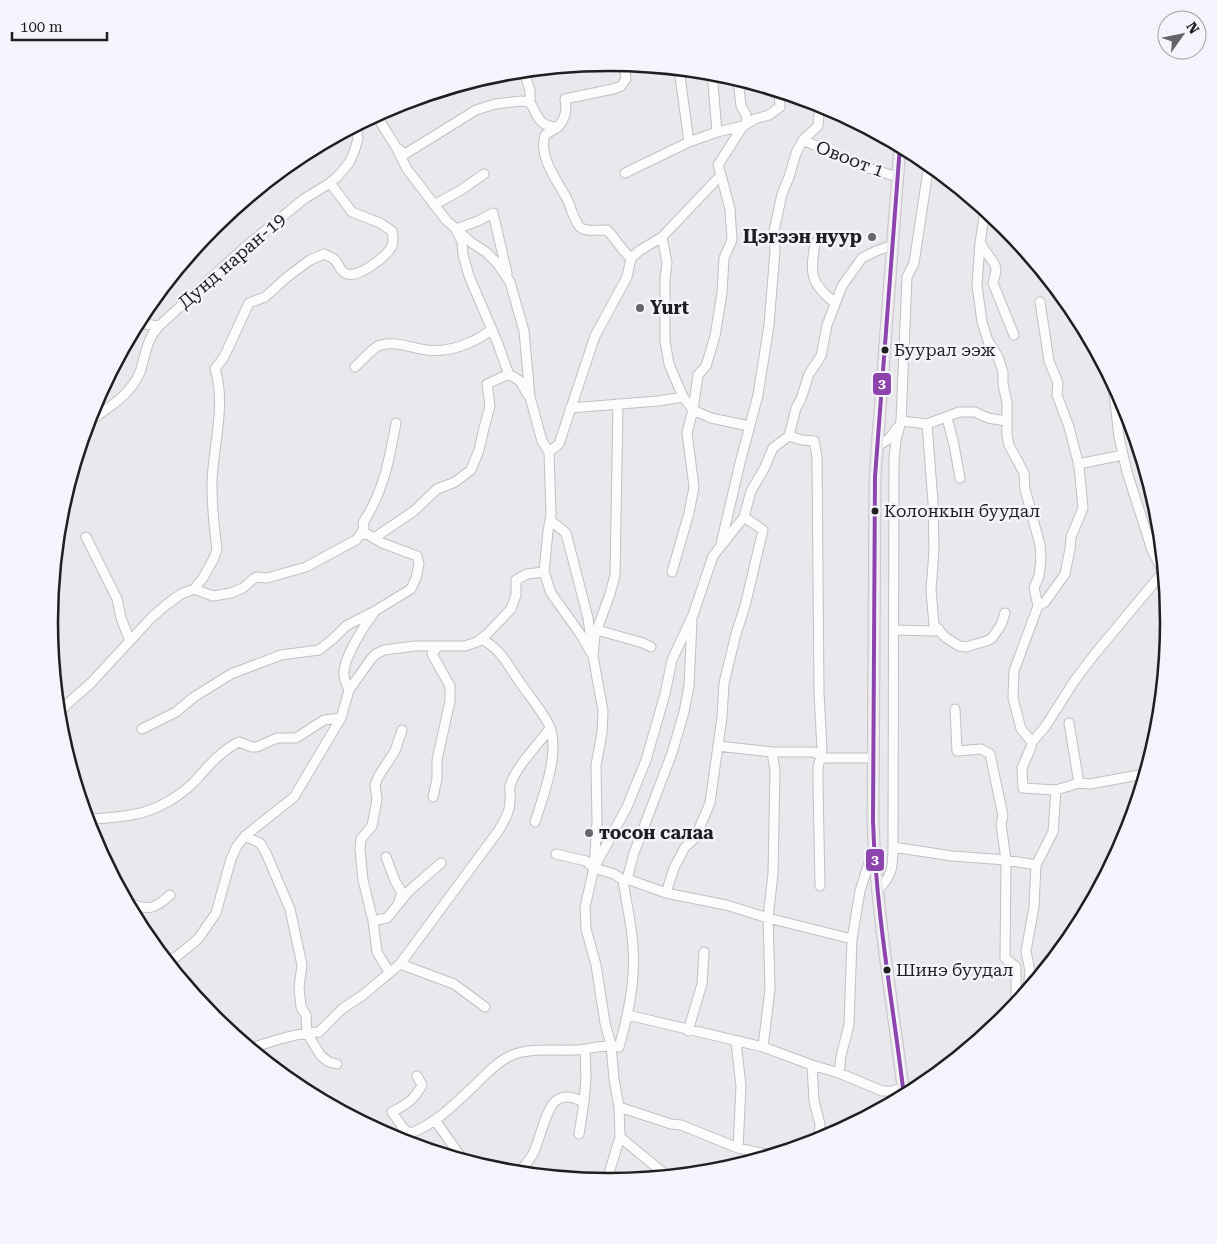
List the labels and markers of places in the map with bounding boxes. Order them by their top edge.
place label: Цэгээн нуур [743,226,862,247]
marker: Цэгээн нуур [866,231,878,243]
place label: Yurt [650,297,689,318]
marker: Yurt [634,302,646,314]
place label: Буурал ээж [894,340,996,360]
marker: Буурал ээж [880,345,890,355]
place label: Колонкын буудал [884,501,1040,521]
marker: Колонкын буудал [870,506,880,516]
place label: тосон салаа [599,822,714,843]
marker: тосон салаа [583,827,595,839]
place label: Шинэ буудал [896,960,1013,980]
marker: Шинэ буудал [882,965,892,975]

